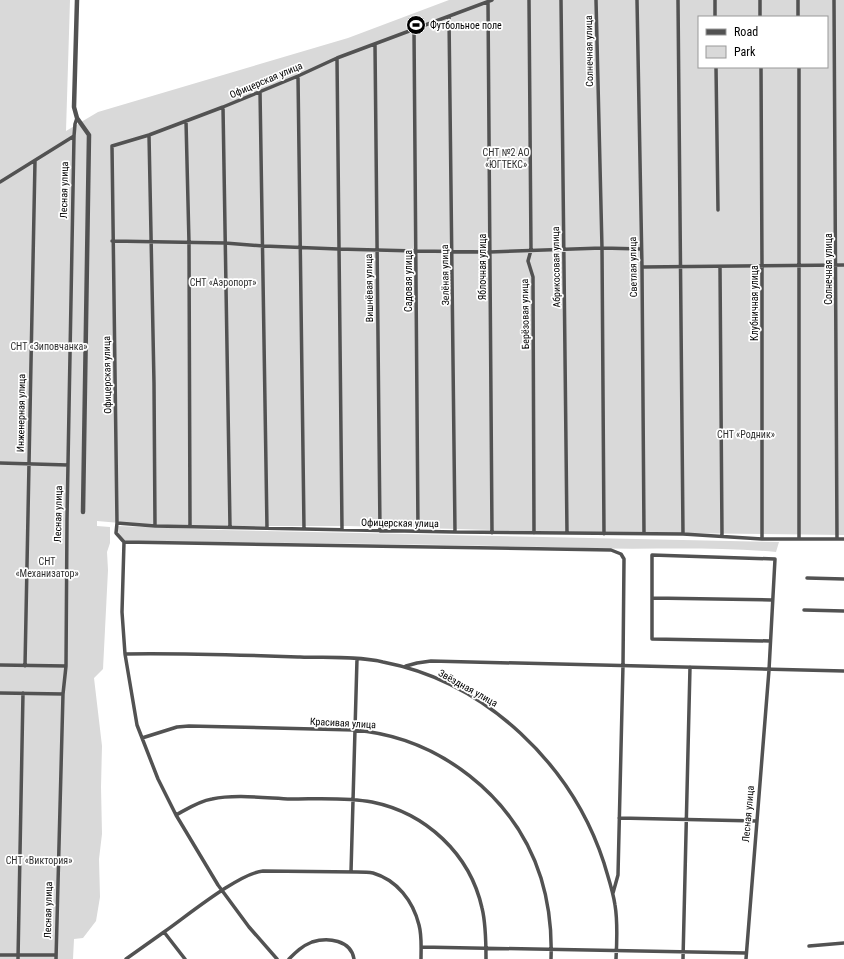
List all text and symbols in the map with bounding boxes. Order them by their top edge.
sports icon: Футбольное поле [405,14,427,36]
street label: Солнечная улица [583,15,595,87]
legend [698,16,828,68]
place label: Футбольное поле [430,19,502,31]
text: Road [734,25,758,39]
text: Park [734,45,756,59]
street label: Офицерская улица [228,60,304,100]
park label: СНТ №2 АО «ЮГТЕКС» [483,147,529,170]
street label: Лесная улица [58,161,70,218]
street label: Абрикосовая улица [550,226,562,308]
street label: Солнечная улица [823,233,834,305]
street label: Яблочная улица [477,234,488,300]
street label: Светлая улица [627,237,639,297]
street label: Зелёная улица [439,244,451,306]
street label: Садовая улица [403,250,414,312]
street label: Вишнёвая улица [363,253,375,322]
street label: Клубничная улица [749,265,760,341]
park label: СНТ «Аэропорт» [190,277,256,288]
street label: Берёзовая улица [519,278,531,349]
street label: Офицерская улица [101,336,113,414]
park label: СНТ «Зиповчанка» [10,341,88,352]
street label: Инженерная улица [15,374,27,452]
park label: СНТ «Родник» [717,429,775,440]
street label: Лесная улица [52,485,64,542]
street label: Офицерская улица [361,517,439,529]
park label: СНТ «Механизатор» [15,556,79,579]
street label: Звёздная улица [437,667,500,709]
street label: Красивая улица [310,716,376,730]
street label: Лесная улица [740,785,756,843]
park label: СНТ «Виктория» [6,855,72,866]
street label: Лесная улица [42,881,54,938]

